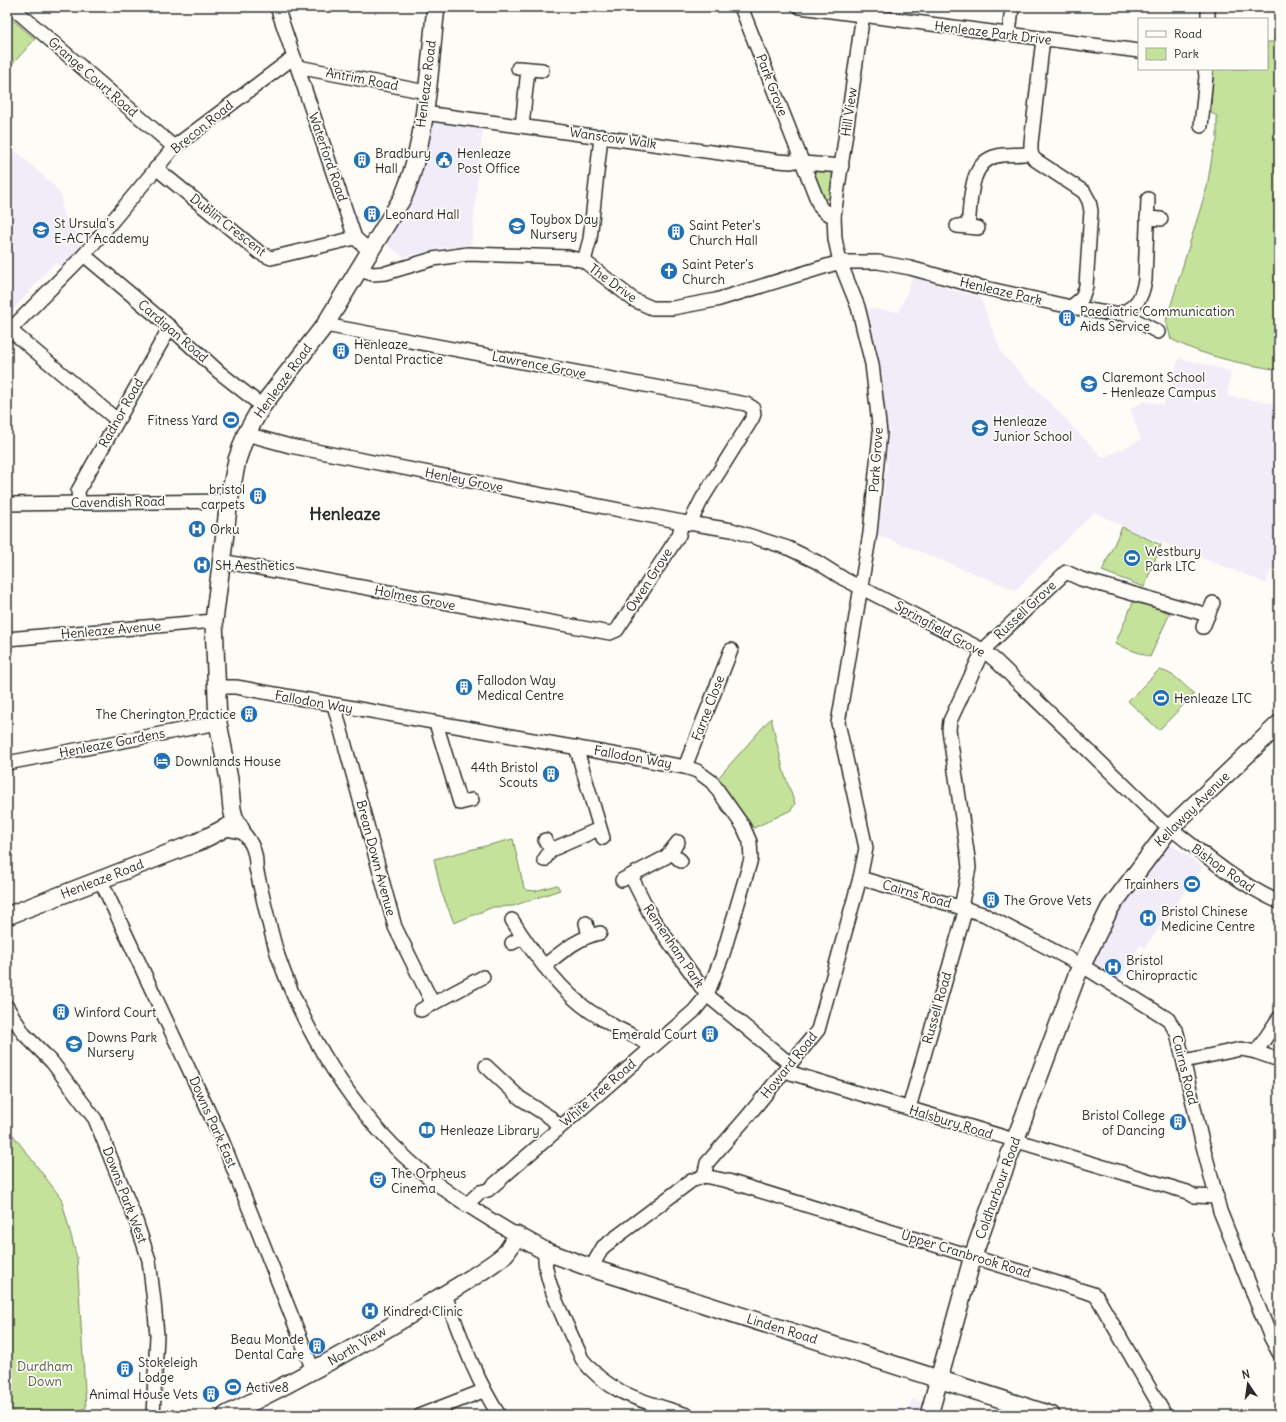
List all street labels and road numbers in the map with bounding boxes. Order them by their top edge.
street label: Henleaze Park Drive [933,17,1053,49]
street label: Grange Court Road [45,33,142,121]
street label: Henleaze Road [412,39,440,129]
street label: Park Grove [752,52,792,118]
street label: Antrim Road [324,64,400,94]
street label: Hill View [837,86,861,138]
street label: Brecon Road [167,96,237,157]
street label: Waterford Road [305,110,351,204]
street label: Wanscow Walk [568,123,658,153]
street label: Dublin Crescent [187,190,270,260]
street label: The Drive [586,260,640,306]
street label: Henleaze Park [958,273,1044,309]
street label: Cardigan Road [134,296,212,366]
street label: Henleaze Road [250,340,316,421]
street label: Lawrence Grove [490,348,588,382]
street label: Radnor Road [95,375,147,451]
street label: Park Grove [865,427,887,493]
street label: Henley Grove [423,464,505,496]
street label: Cavendish Road [71,493,166,511]
street label: Owen Grove [622,545,676,615]
street label: Russell Grove [990,577,1060,643]
street label: Holmes Grove [373,582,457,614]
street label: Springfield Grove [892,597,988,661]
street label: Henleaze Avenue [60,617,162,643]
street label: Farne Close [688,673,728,743]
street label: Fallodon Way [274,687,354,717]
street label: Henleaze Gardens [58,724,166,762]
street label: Fallodon Way [593,742,673,772]
street label: Kellaway Avenue [1151,768,1233,850]
street label: Brean Down Avenue [352,798,400,918]
street label: Bishop Road [1188,840,1258,896]
street label: Henleaze Road [58,855,146,903]
street label: Cairns Road [880,876,954,912]
street label: Remenham Park [640,901,708,991]
street label: Russell Road [919,970,955,1046]
street label: Howard Road [757,1028,821,1102]
street label: Cairns Road [1168,1033,1202,1107]
street label: White Tree Road [557,1055,640,1131]
street label: Downs Park East [185,1074,241,1171]
street label: Halsbury Road [907,1101,995,1143]
street label: Coldharbour Road [972,1134,1024,1241]
street label: Downs Park West [99,1144,151,1246]
street label: Upper Cranbrook Road [899,1226,1033,1282]
street label: Linden Road [745,1310,820,1348]
street label: North View [325,1322,389,1370]

